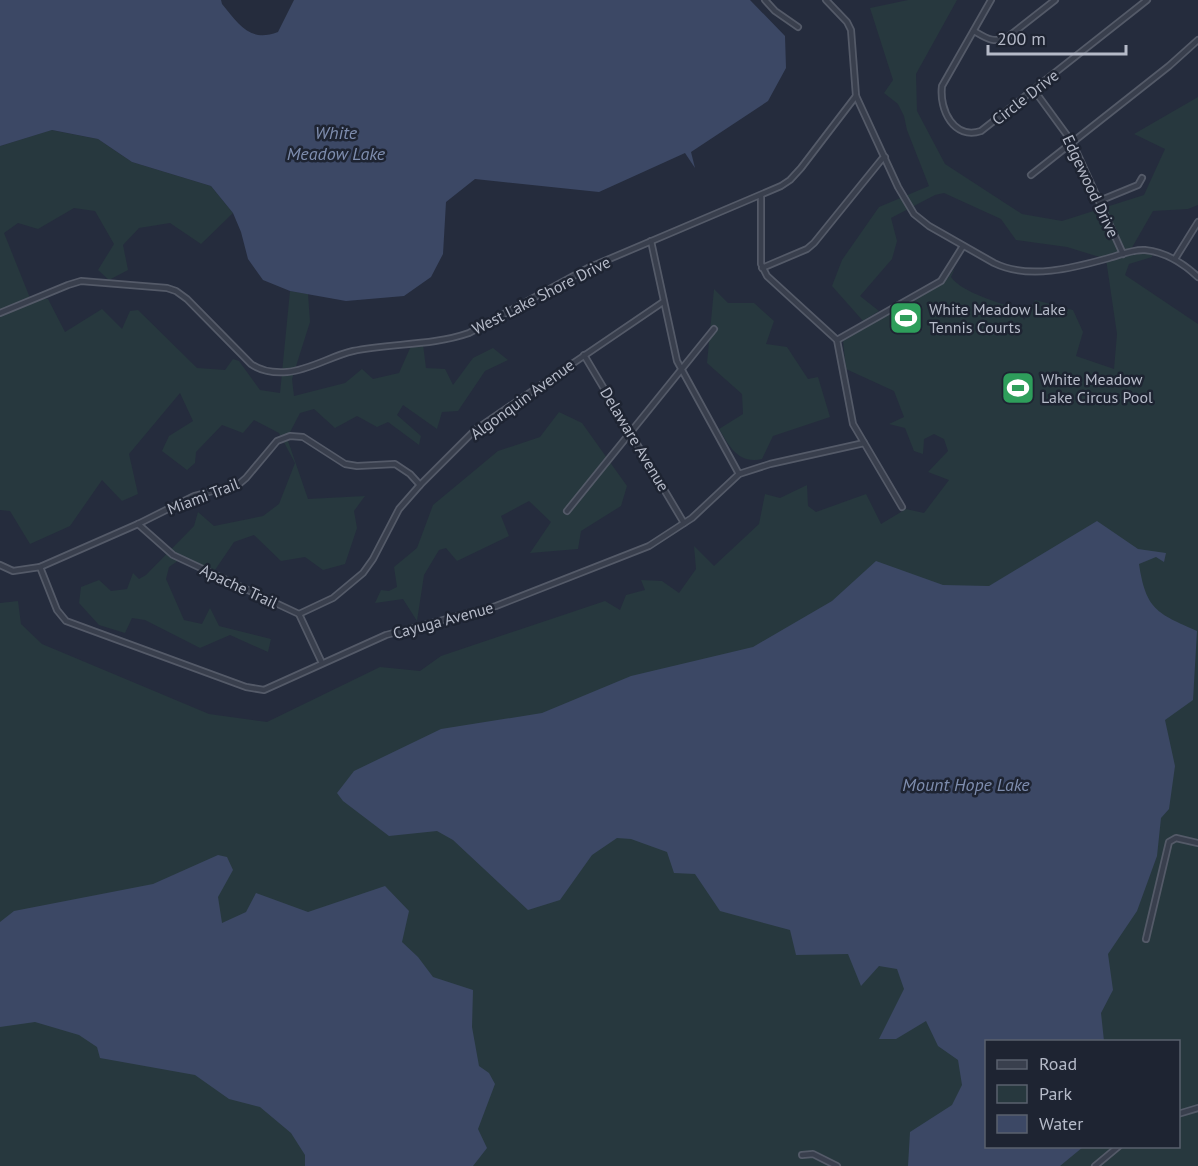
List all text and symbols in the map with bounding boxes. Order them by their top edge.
scale bar [988,18,1126,56]
text: 200 m [997,27,1046,50]
street label: Circle Drive [988,65,1062,129]
water label: White Meadow Lake [287,121,386,165]
street label: Edgewood Drive [1058,131,1124,241]
street label: West Lake Shore Drive [469,251,613,339]
place label: White Meadow Lake Tennis Courts [929,299,1066,337]
sports icon: White Meadow Lake Tennis Courts [888,300,924,336]
street label: Algonquin Avenue [466,354,578,444]
place label: White Meadow Lake Circus Pool [1041,369,1153,407]
sports icon: White Meadow Lake Circus Pool [1000,370,1036,406]
street label: Delaware Avenue [596,383,674,495]
street label: Miami Trail [164,473,242,519]
street label: Apache Trail [197,559,281,613]
street label: Cayuga Avenue [391,597,495,643]
water label: Mount Hope Lake [902,773,1030,796]
legend [985,1040,1180,1148]
text: Road [1039,1052,1077,1075]
text: Park [1039,1082,1072,1105]
text: Water [1039,1112,1083,1135]

